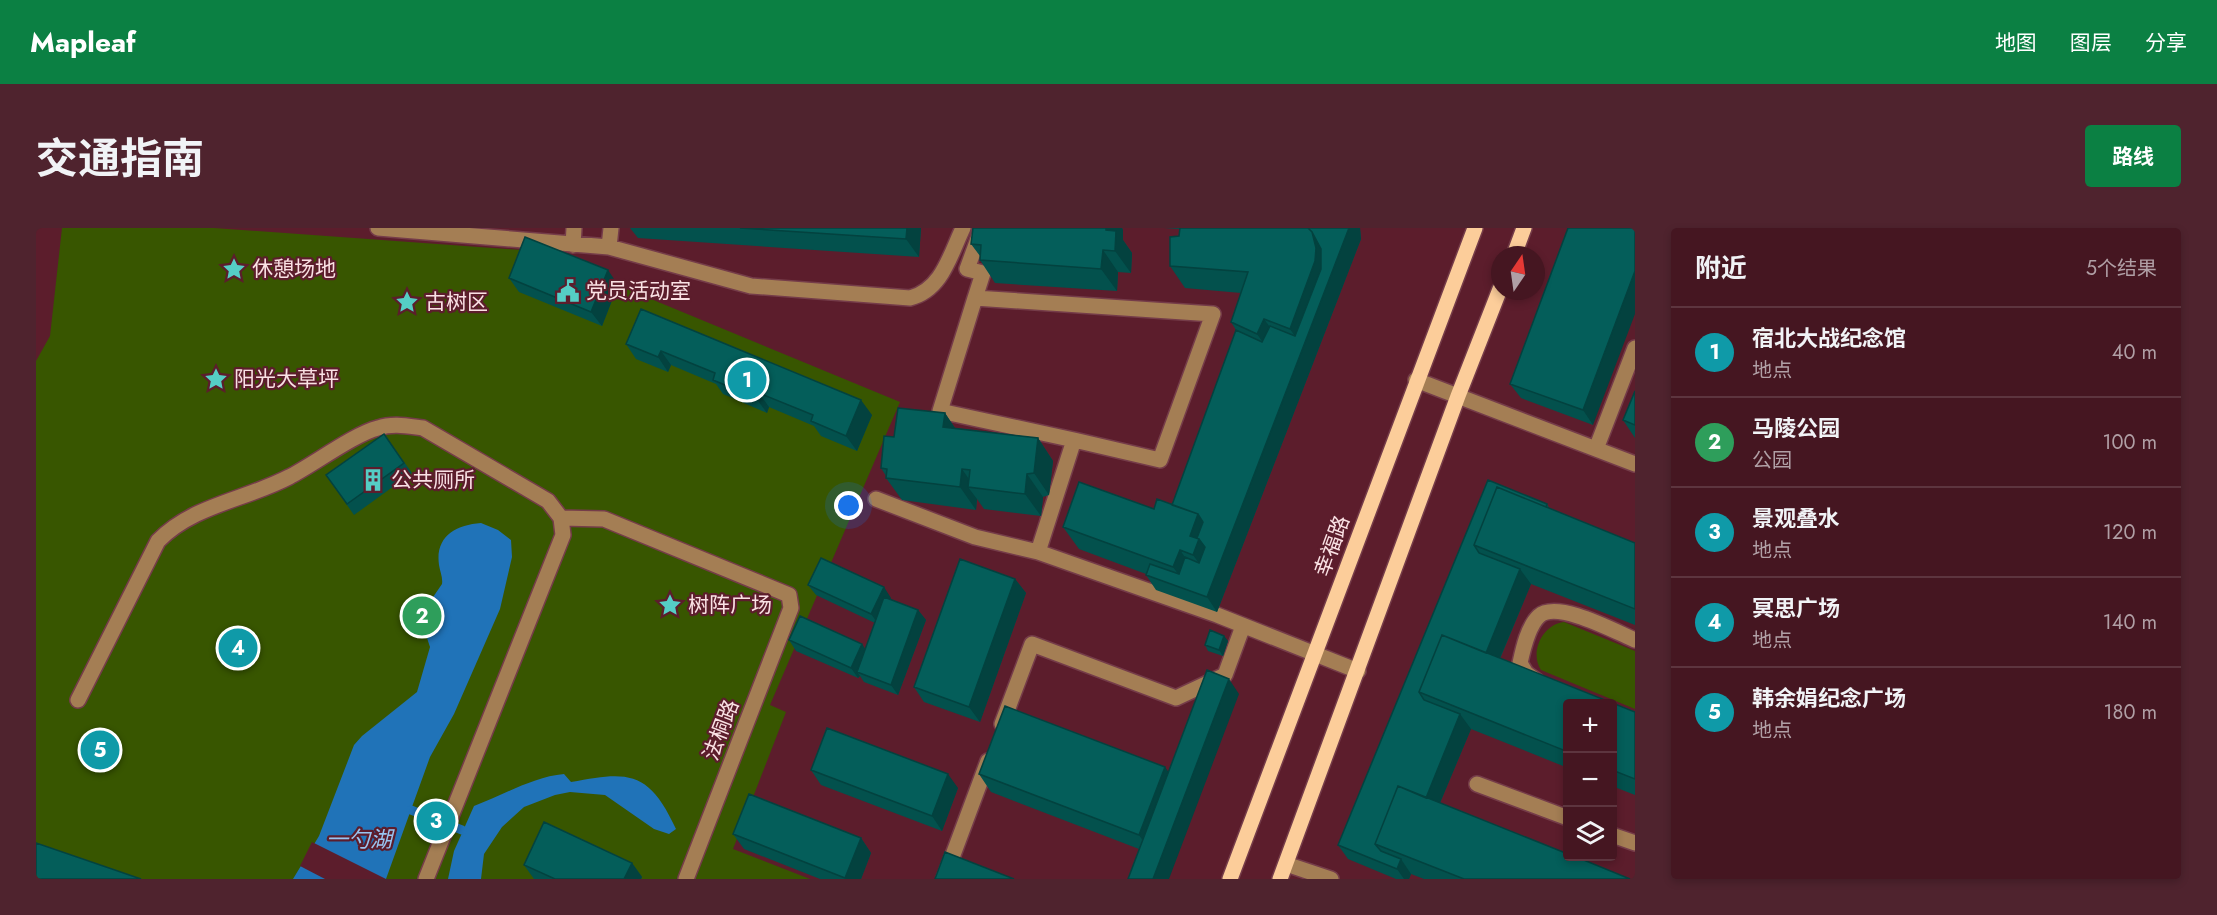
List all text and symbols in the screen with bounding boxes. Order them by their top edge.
text: Mapleaf [30,22,136,63]
text: 地图 [1995,28,2037,58]
text: 图层 [2070,28,2112,58]
text: 分享 [2145,28,2187,58]
button: 路线 [2085,125,2181,187]
text: 交通指南 [36,128,204,189]
north arrow [1491,246,1545,300]
text: 附近 [1695,249,1747,287]
place label: 休憩场地 [252,254,336,284]
text: 5个结果 [2086,254,2157,283]
place icon: 休憩场地 [221,256,247,282]
place label: 党员活动室 [586,276,691,306]
public building icon: 党员活动室 [555,278,581,304]
place label: 古树区 [425,287,488,317]
place icon: 古树区 [394,289,420,315]
text: 宿北大战纪念馆 [1752,322,1906,354]
text: 1 [1709,338,1720,367]
text: 40 m [2112,338,2157,367]
text: 地点 [1752,356,1792,385]
pin: 1 [728,358,766,402]
place label: 阳光大草坪 [234,364,339,394]
place icon: 阳光大草坪 [203,366,229,392]
text: 马陵公园 [1752,412,1840,444]
text: 2 [1708,428,1721,457]
text: 100 m [2102,428,2157,457]
text: 公园 [1752,446,1792,475]
place label: 公共厕所 [391,465,475,495]
building icon: 公共厕所 [360,467,386,493]
your location [834,491,863,520]
text: 景观叠水 [1752,502,1840,534]
street label: 幸福路 [1307,511,1357,581]
text: 3 [1708,518,1721,547]
text: 120 m [2103,518,2157,547]
text: 地点 [1752,536,1792,565]
place label: 树阵广场 [688,590,772,620]
place icon: 树阵广场 [657,592,683,618]
text: 冥思广场 [1752,592,1840,624]
pin: 2 [402,594,442,638]
text: 4 [1708,608,1721,637]
text: 140 m [2103,608,2157,637]
pin: 4 [218,626,258,670]
text: 地点 [1752,626,1792,655]
text: 韩余娟纪念广场 [1752,682,1906,714]
street label: 法桐路 [696,695,746,765]
text: 5 [1708,698,1721,727]
text: 180 m [2103,698,2157,727]
map controls [1563,699,1617,861]
button: + [1563,699,1617,753]
text: 地点 [1752,716,1792,745]
pin: 5 [80,728,120,772]
button: − [1563,753,1617,807]
pin: 3 [416,798,456,844]
button: layers [1563,807,1617,861]
water label: 一勺湖 [326,823,395,855]

